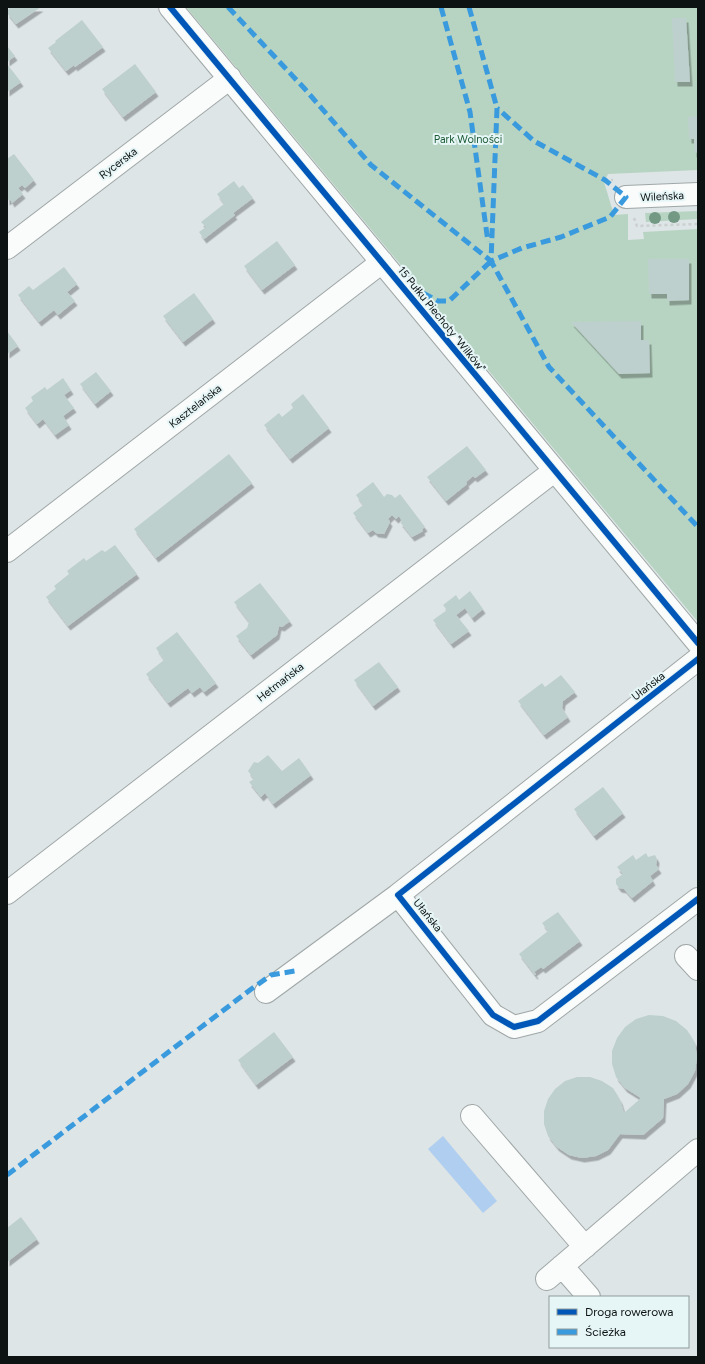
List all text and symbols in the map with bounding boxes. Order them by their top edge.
park label: Park Wolności [434,133,502,146]
street label: Rycerska [97,145,140,182]
street label: Wileńska [640,189,684,204]
street label: 15 Pułku Piechoty "Wilków" [395,264,488,375]
street label: Kasztelańska [166,382,224,431]
street label: Hetmańska [254,660,306,705]
street label: Ułańska [629,669,668,703]
street label: Ułańska [410,896,445,934]
legend [549,1296,689,1348]
text: Droga rowerowa [585,1305,673,1319]
text: Ścieżka [585,1325,626,1339]

